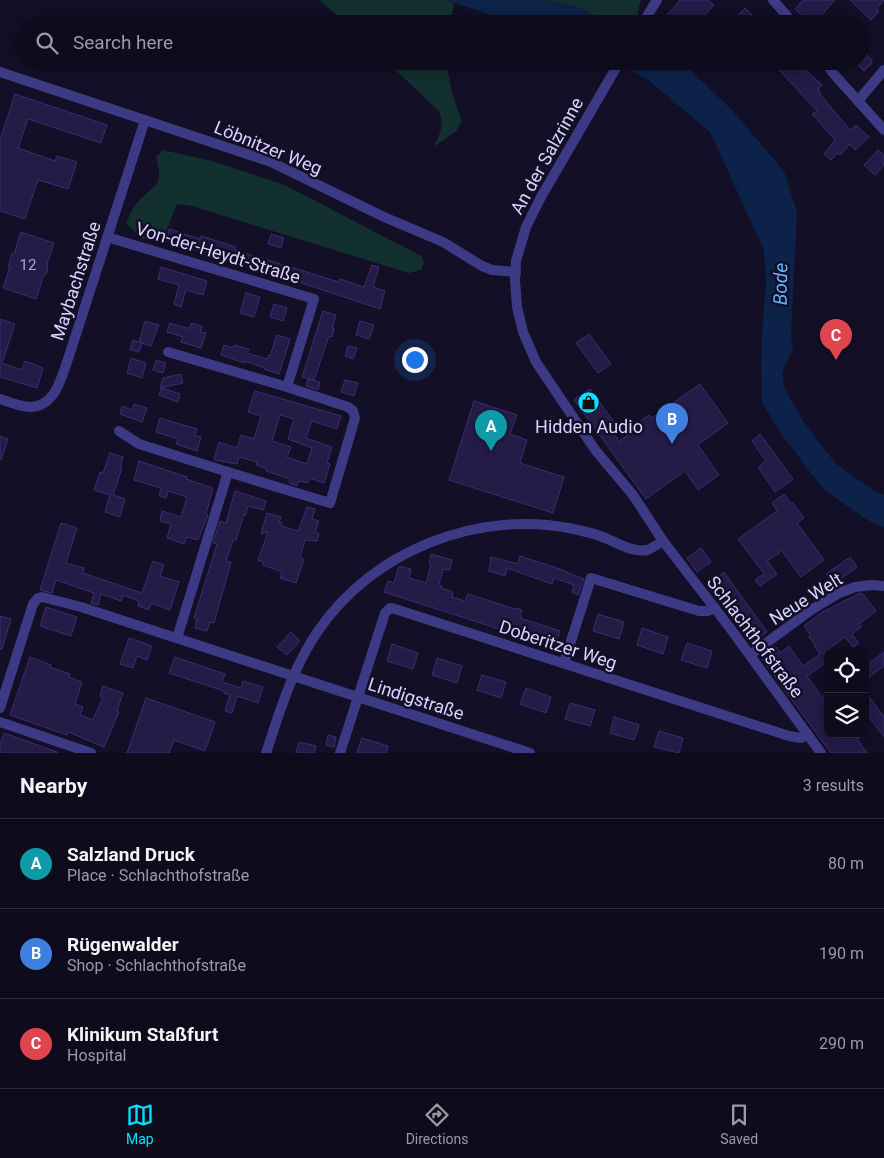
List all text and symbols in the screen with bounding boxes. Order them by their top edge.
search box [15,15,869,70]
icon: search [33,29,61,57]
text: Search here [73,31,173,54]
street label: An der Salzrinne [506,94,587,218]
street label: Löbnitzer Weg [211,116,325,179]
street label: Von-der-Heydt-Straße [133,217,303,288]
street label: Maybachstraße [46,219,105,343]
house number: 12 [20,256,36,274]
water label: Bode [769,263,792,305]
pin: C [820,319,852,360]
your location [402,347,428,373]
shop icon: Hidden Audio [577,390,601,414]
pin: B [656,403,688,444]
pin: A [475,410,507,451]
place label: Hidden Audio [535,416,643,437]
street label: Neue Welt [765,568,846,629]
street label: Schlachthofstraße [703,572,808,702]
street label: Doberitzer Weg [497,616,620,673]
map controls [824,648,869,738]
button: locate [824,648,869,693]
street label: Lindigstraße [366,673,467,724]
button: layers [824,693,869,738]
text: Nearby [20,774,87,798]
text: 3 results [803,776,864,795]
text: Salzland Druck [67,843,195,866]
text: A [31,854,41,873]
text: 80 m [828,854,864,873]
text: Place · Schlachthofstraße [67,866,249,885]
text: Rügenwalder [67,933,179,956]
text: B [31,944,41,963]
text: 190 m [819,944,864,963]
text: Shop · Schlachthofstraße [67,956,246,975]
text: Klinikum Staßfurt [67,1023,218,1046]
text: C [31,1034,41,1053]
text: 290 m [819,1034,864,1053]
text: Hospital [67,1046,127,1065]
tab: Map [126,1101,154,1147]
tab: Directions [406,1101,469,1147]
tab: Saved [720,1101,758,1147]

